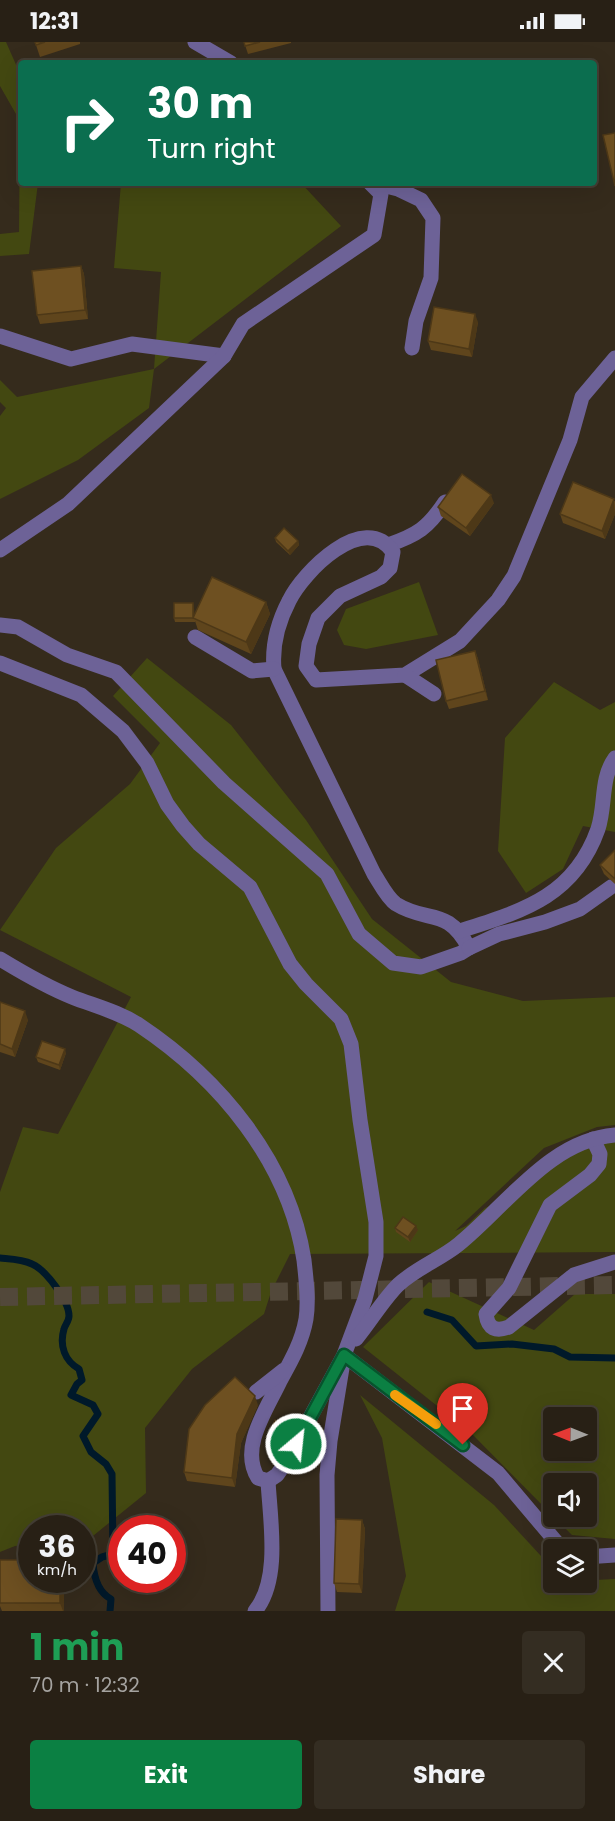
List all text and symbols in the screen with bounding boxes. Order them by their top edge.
text: 12:31 [30,6,79,37]
text: 30 m [147,74,253,133]
icon: right [48,84,126,162]
text: Turn right [147,130,276,167]
pin [437,1383,488,1445]
icon: arrive [446,1392,479,1425]
north arrow [543,1407,597,1461]
map controls [543,1407,597,1593]
position arrow [264,1412,328,1476]
button: sound [543,1473,597,1527]
speed limit sign: 40 [108,1515,186,1593]
text: 36 [38,1525,76,1568]
button: layers [543,1539,597,1593]
text: km/h [37,1559,77,1580]
text: 1 min [30,1622,124,1673]
button: close [522,1631,585,1694]
text: 70 m · 12:32 [30,1671,140,1699]
button: Exit [30,1740,302,1809]
button: Share [314,1740,585,1809]

